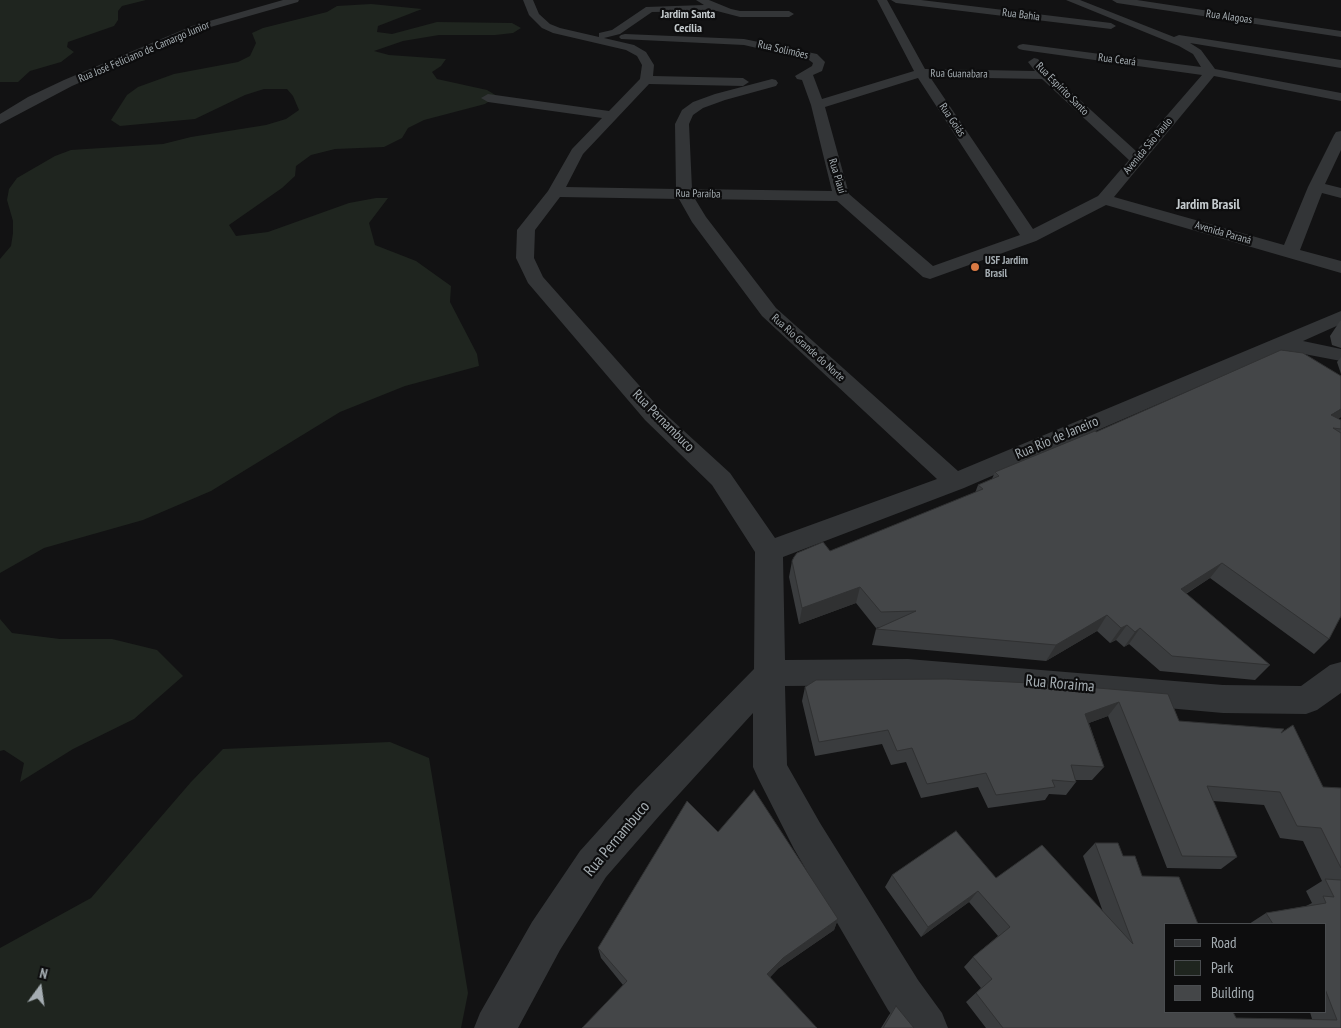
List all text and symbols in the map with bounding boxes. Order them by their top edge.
street label: Rua Bahia [1001,6,1041,24]
street label: Rua Alagoas [1205,7,1253,27]
district label: Jardim Santa Cecília [661,8,715,36]
street label: Rua José Feliciano de Camargo Junior [76,18,212,86]
street label: Rua Solimões [756,38,810,62]
street label: Rua Ceará [1097,51,1137,69]
street label: Rua Espírito Santo [1033,60,1091,118]
street label: Rua Guanabara [930,67,988,81]
street label: Rua Goiás [936,101,968,139]
street label: Avenida São Paulo [1121,115,1175,177]
street label: Rua Piauí [825,157,849,195]
street label: Rua Paraíba [675,187,721,201]
district label: Jardim Brasil [1176,197,1240,213]
street label: Avenida Paraná [1193,219,1253,247]
place label: USF Jardim Brasil [985,254,1028,280]
marker: USF Jardim Brasil [969,261,981,273]
street label: Rua Rio Grande do Norte [769,312,847,384]
street label: Rua Pernambuco [629,387,697,455]
street label: Rua Rio de Janeiro [1013,413,1101,463]
street label: Rua Roraima [1025,671,1095,697]
street label: Rua Pernambuco [580,798,654,880]
legend [1164,923,1326,1013]
text: Road [1211,933,1237,952]
text: Park [1211,958,1233,977]
north arrow [15,963,65,1013]
text: N [38,964,49,983]
text: Building [1211,983,1254,1002]

